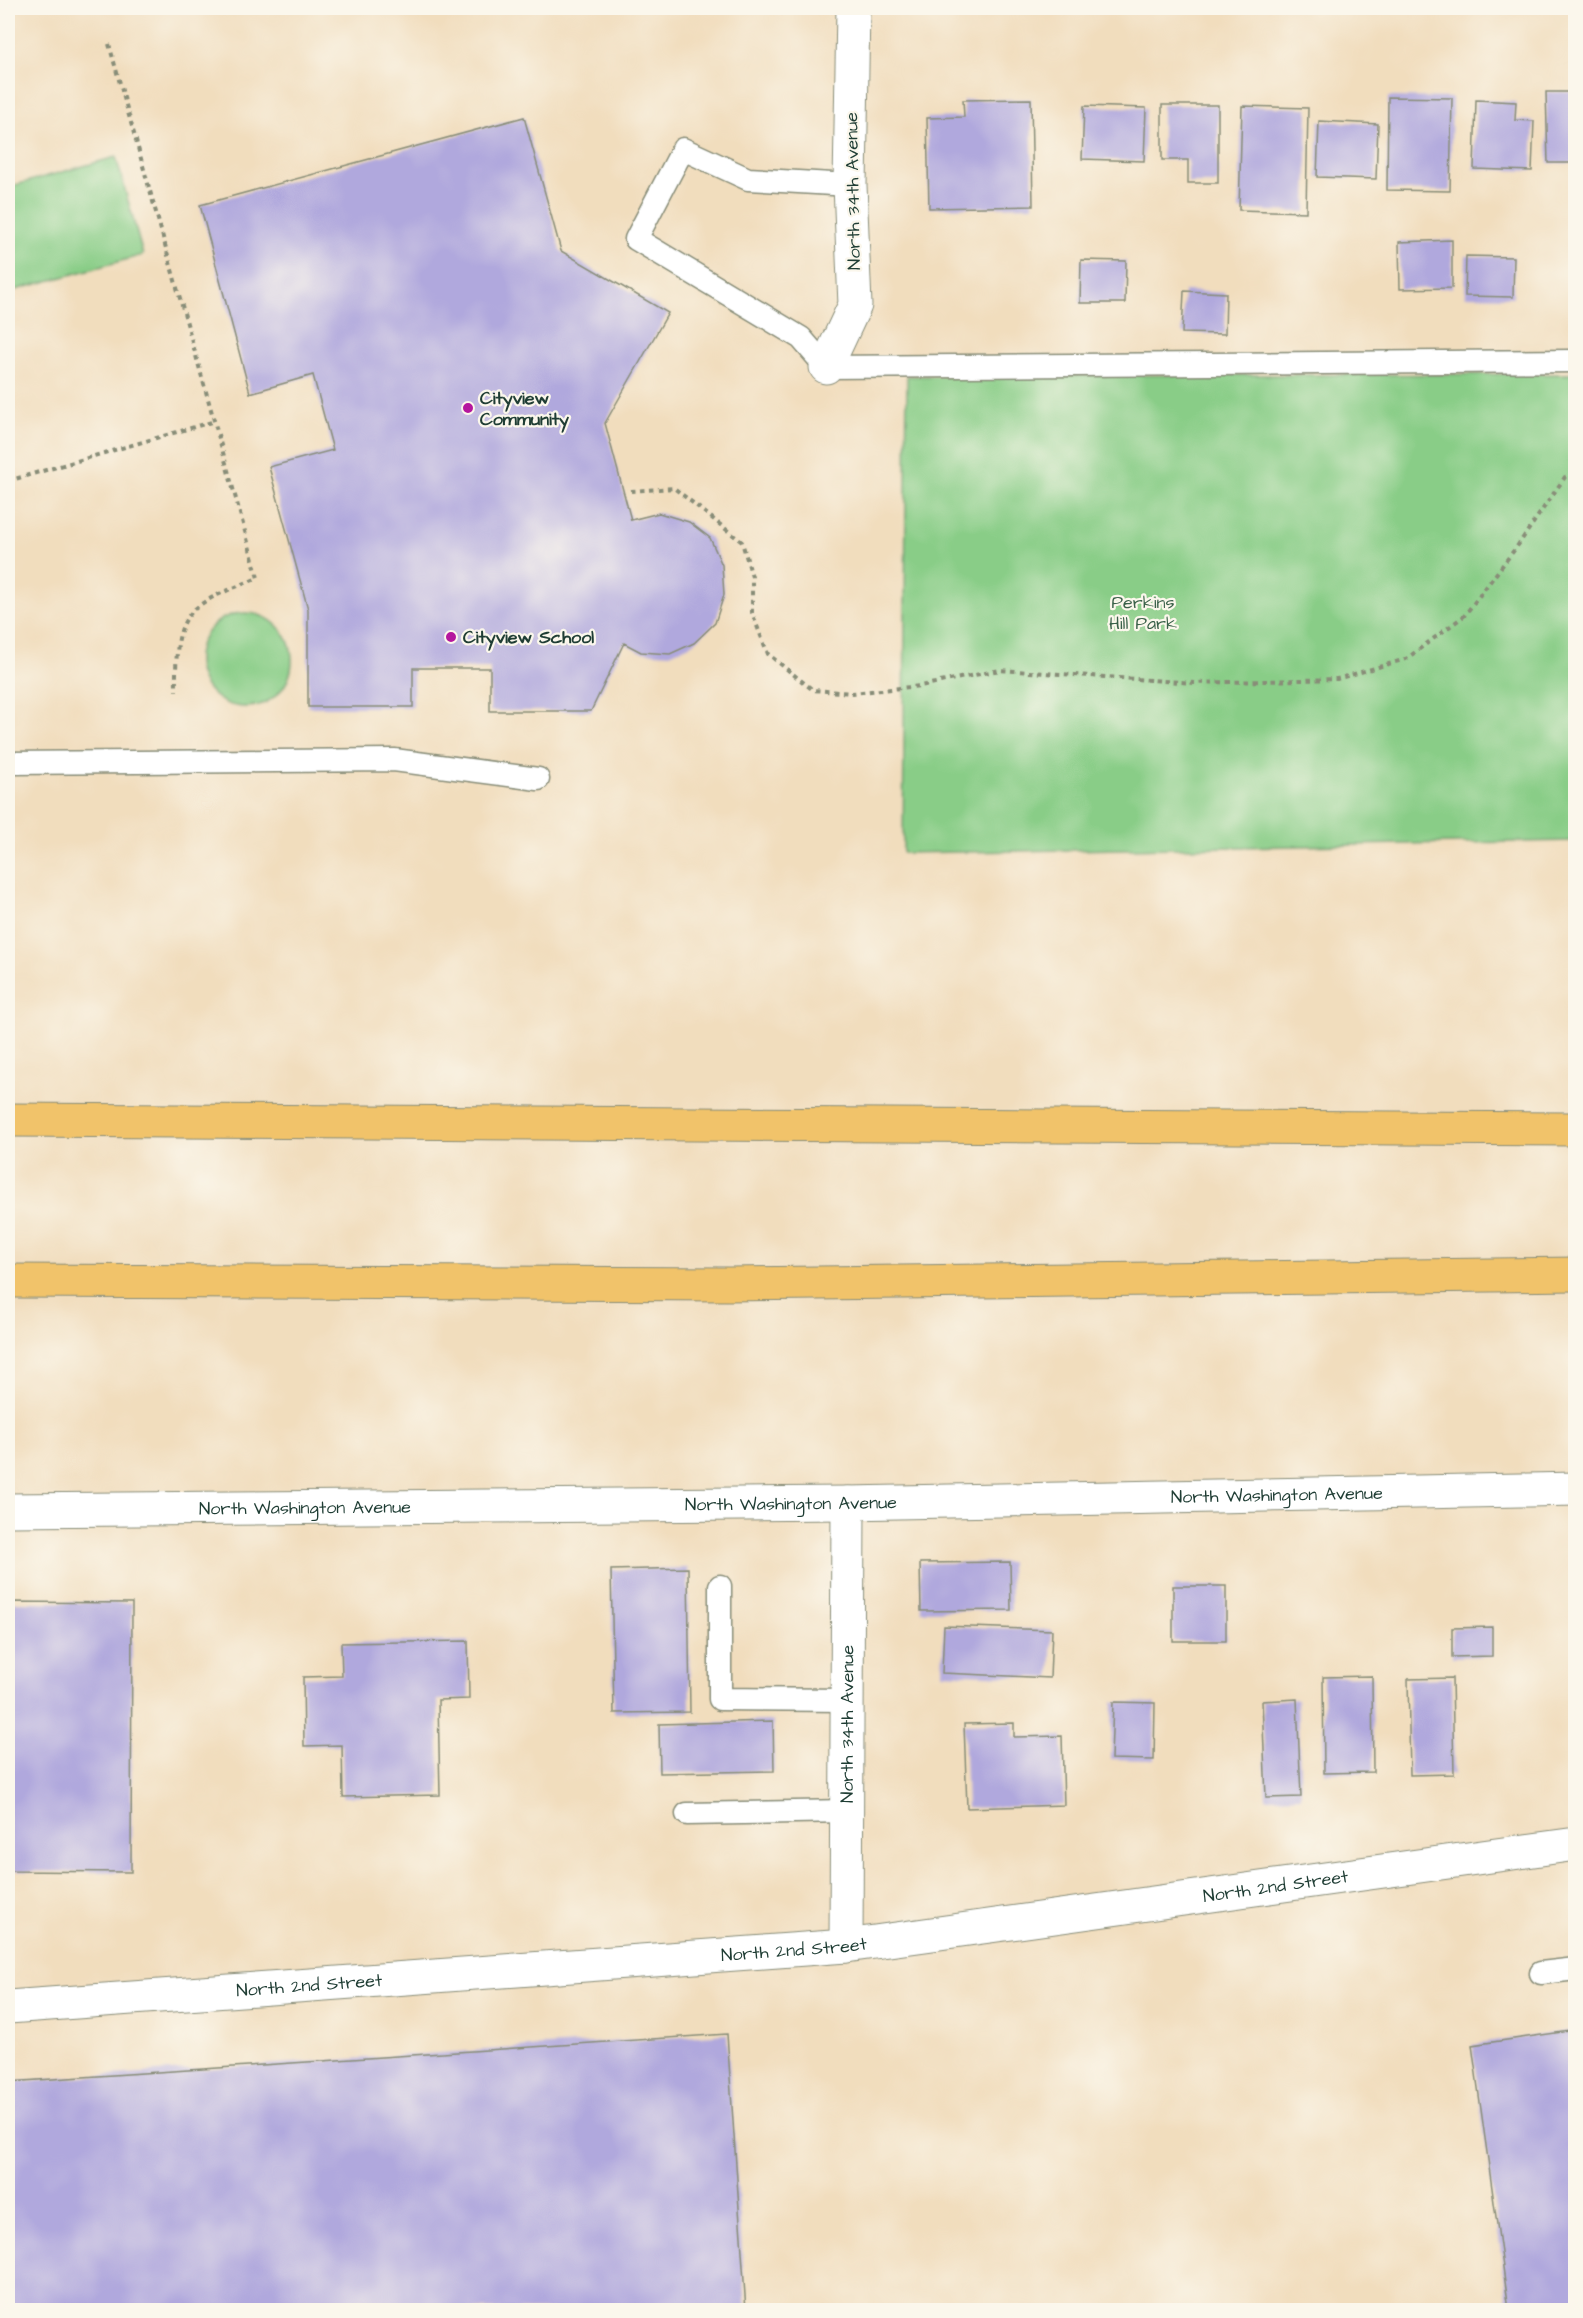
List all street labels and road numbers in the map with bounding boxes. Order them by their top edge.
street label: North 34th Avenue [839,112,867,270]
street label: North Washington Avenue [1171,1480,1383,1509]
street label: North Washington Avenue [685,1490,897,1517]
street label: North Washington Avenue [199,1494,411,1521]
street label: North 34th Avenue [834,1645,860,1803]
street label: North 2nd Street [1202,1863,1350,1908]
street label: North 2nd Street [720,1931,869,1968]
street label: North 2nd Street [235,1967,384,2003]

